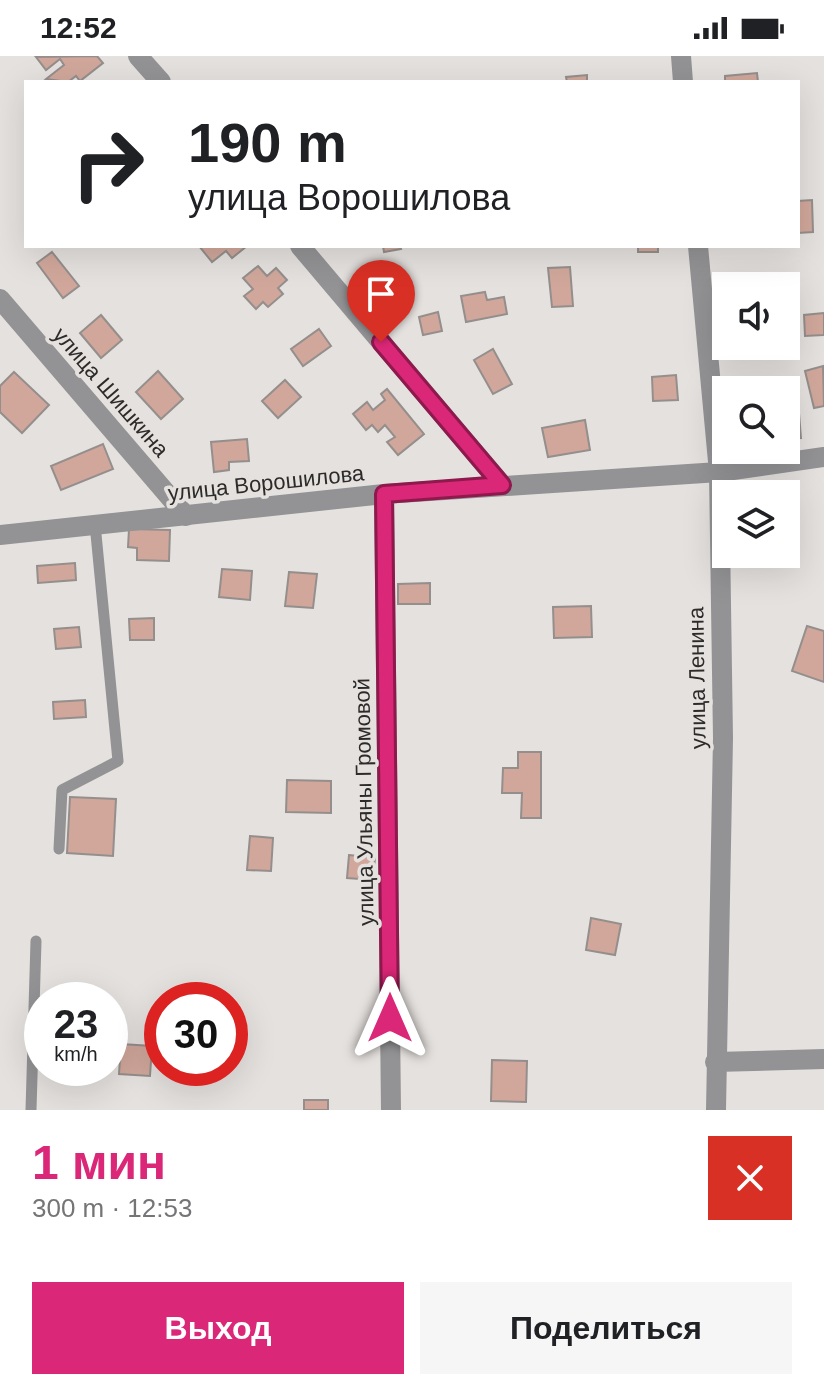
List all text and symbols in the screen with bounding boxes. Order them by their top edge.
text: 12:52 [40,11,117,44]
text: 190 m [188,111,347,174]
icon: right [56,112,160,216]
text: улица Ворошилова [188,177,510,218]
pin [347,260,415,342]
icon: arrive [359,272,403,316]
map controls [712,272,800,568]
button: sound [712,272,800,360]
street label: улица Шишкина [48,322,174,462]
button: search [712,376,800,464]
street label: улица Ворошилова [167,460,366,506]
button: layers [712,480,800,568]
street label: улица Ленина [683,606,711,749]
street label: улица Ульяны Громовой [349,678,379,926]
position arrow [348,976,432,1060]
speed limit sign: 30 [144,982,248,1086]
text: 23 [54,1002,98,1046]
text: km/h [54,1043,98,1065]
text: 1 мин [32,1136,166,1189]
button: close [708,1136,792,1220]
text: 300 m · 12:53 [32,1193,192,1223]
button: Выход [32,1282,404,1374]
button: Поделиться [420,1282,792,1374]

